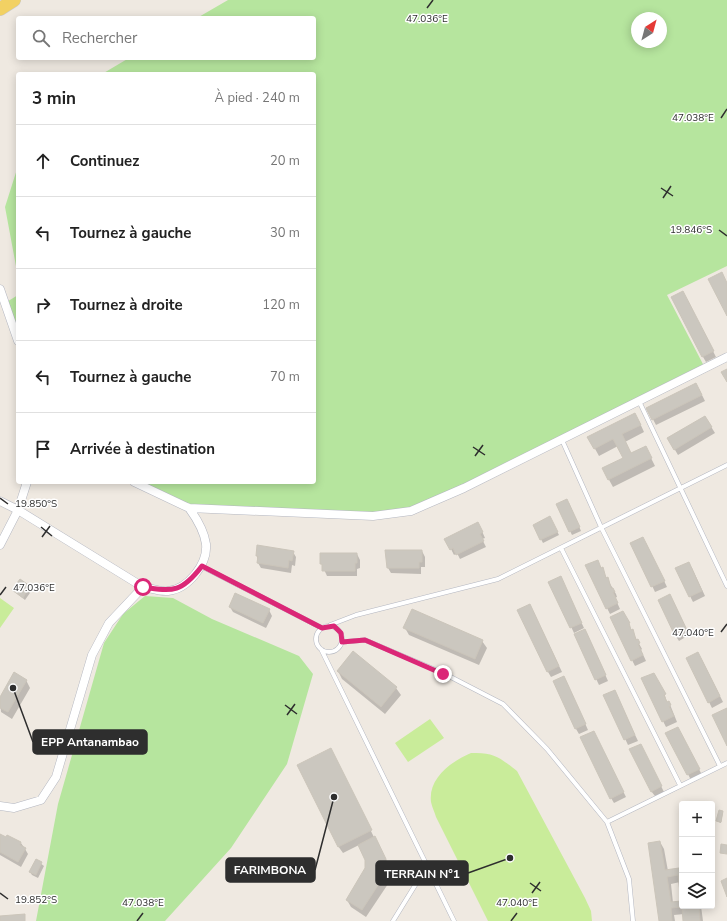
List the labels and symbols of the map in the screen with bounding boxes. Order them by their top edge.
text: 47.036°E [406,12,448,26]
north arrow [631,12,667,48]
text: 47.038°E [672,111,714,125]
text: 19.846°S [670,223,712,237]
text: 19.850°S [15,497,57,511]
route start [134,578,152,596]
text: 47.036°E [13,581,55,595]
text: 47.040°E [672,626,714,640]
route end [434,665,452,683]
callout: EPP Antanambao [33,730,147,754]
text: EPP Antanambao [41,734,139,750]
callout: FARIMBONA [226,858,315,882]
callout: TERRAIN N°1 [376,861,468,885]
text: FARIMBONA [234,862,306,878]
text: TERRAIN N°1 [384,866,460,882]
text: 19.852°S [15,893,57,907]
text: 47.038°E [122,896,164,910]
text: 47.040°E [496,896,538,910]

